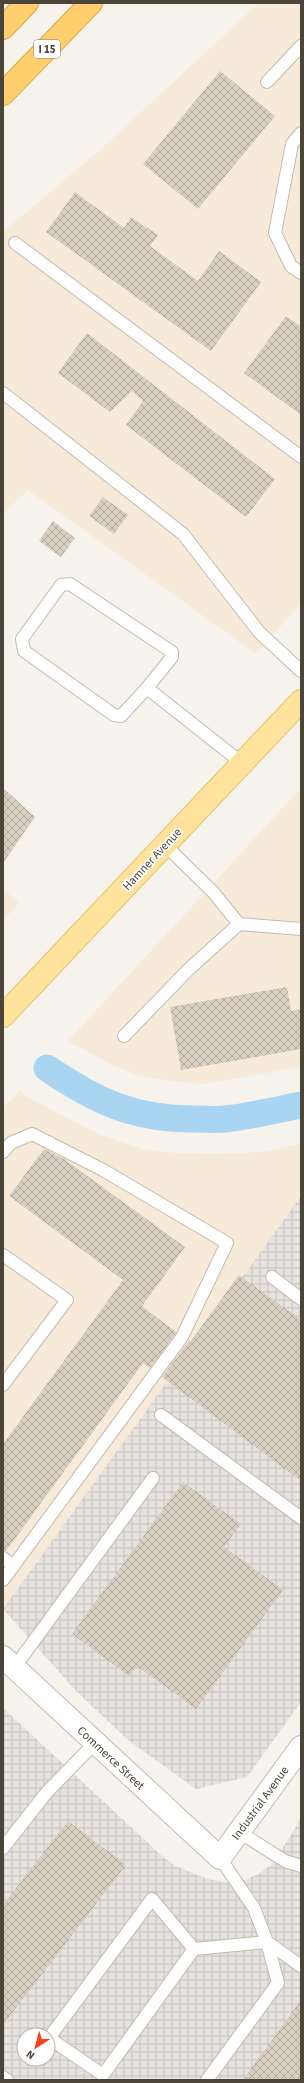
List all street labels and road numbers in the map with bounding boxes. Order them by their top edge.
road number: I 15 [34,40,60,58]
street label: Hamner Avenue [119,824,186,894]
street label: Commerce Street [73,1723,148,1794]
street label: Industrial Avenue [228,1763,293,1844]

